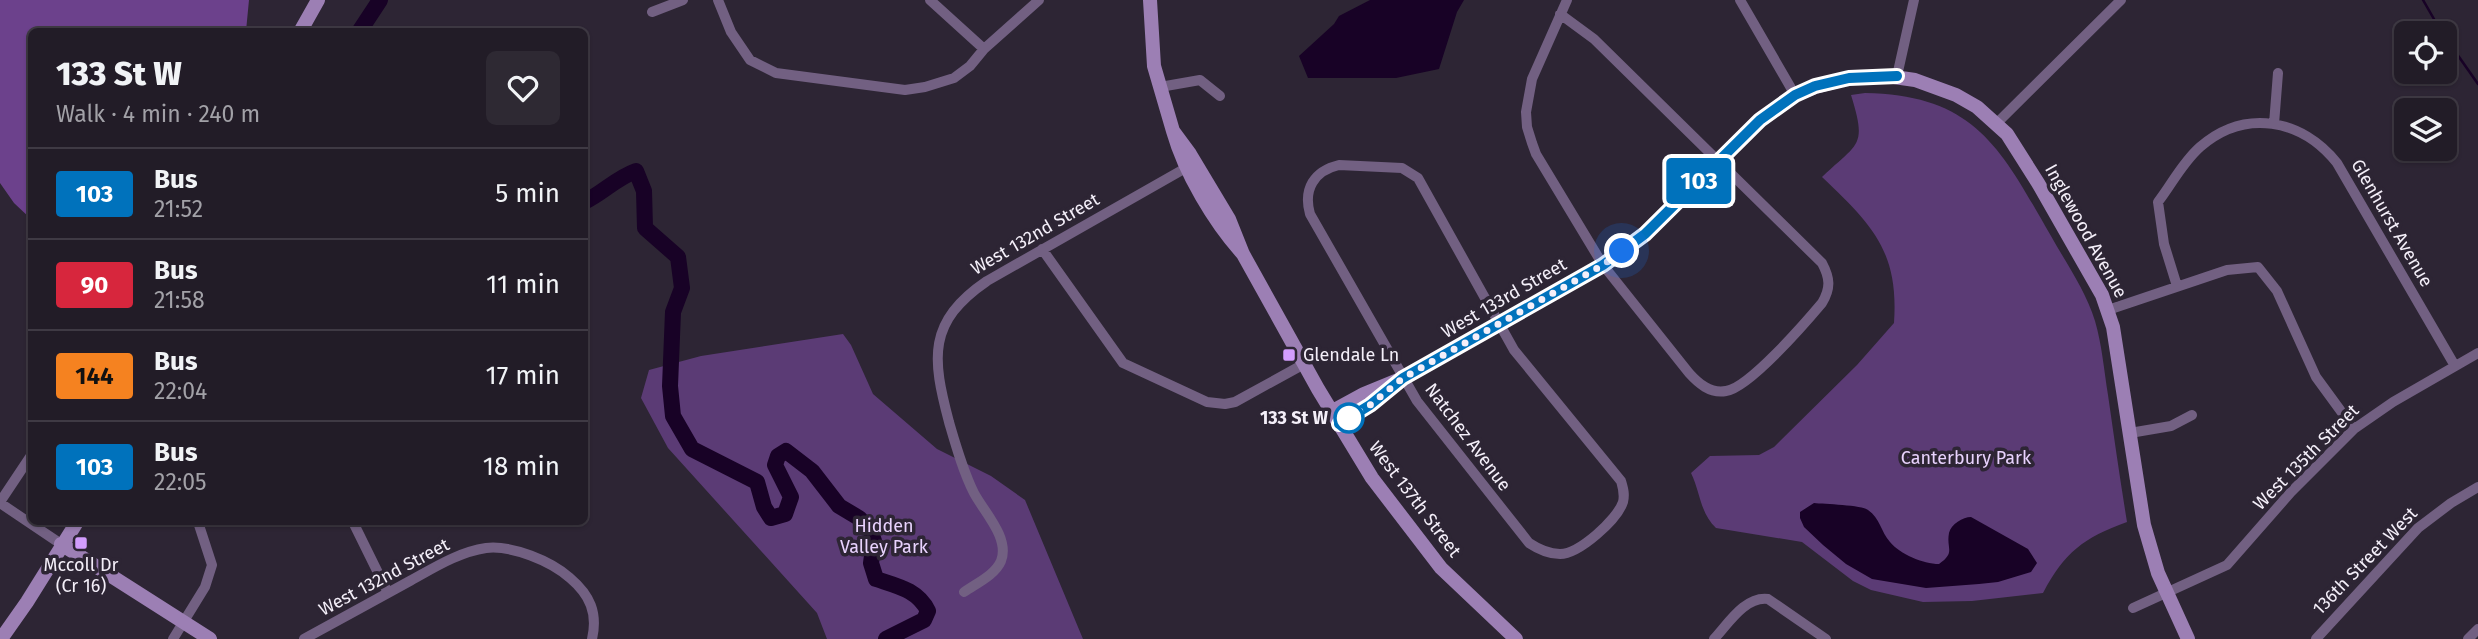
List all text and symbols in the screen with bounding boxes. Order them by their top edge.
map controls [2394,21,2457,161]
button: locate [2394,21,2457,84]
button: heart [486,51,560,125]
text: 133 St W [56,54,182,94]
button: layers [2394,98,2457,161]
text: Walk · 4 min · 240 m [56,100,260,128]
street label: Glenhurst Avenue [2346,155,2438,291]
line badge: 103 [1659,158,1739,204]
street label: Inglewood Avenue [2040,160,2132,302]
text: Bus [154,164,197,195]
text: 103 [1680,167,1718,195]
text: 5 min [495,178,560,209]
text: 103 [76,180,113,208]
street label: West 132nd Street [967,188,1104,280]
text: 21:52 [154,195,203,223]
your location [1604,233,1639,268]
street label: West 133rd Street [1438,253,1571,343]
text: Bus [154,255,197,286]
text: 11 min [486,269,560,300]
text: 90 [81,271,108,299]
text: 21:58 [154,286,205,314]
place label: Glendale Ln [1303,344,1399,366]
text: Bus [154,346,197,377]
marker: Glendale Ln [1281,347,1297,363]
text: 17 min [485,360,560,391]
text: 144 [75,362,114,390]
text: 22:04 [154,377,207,405]
street label: Natchez Avenue [1420,379,1516,495]
street label: West 135th Street [2249,399,2364,514]
marker: 133 St W [1334,403,1364,433]
place label: 133 St W [1260,407,1329,429]
text: Bus [154,437,197,468]
street label: West 137th Street [1364,437,1466,562]
park label: Canterbury Park [1901,447,2032,469]
text: 18 min [483,451,560,482]
text: 103 [76,453,113,481]
text: 22:05 [154,468,207,496]
street label: 136th Street West [2308,502,2422,619]
park label: Hidden Valley Park [840,515,929,558]
street label: West 132nd Street [315,533,453,621]
marker: Mccoll Dr (Cr 16) [73,535,89,551]
place label: Mccoll Dr (Cr 16) [44,554,118,597]

